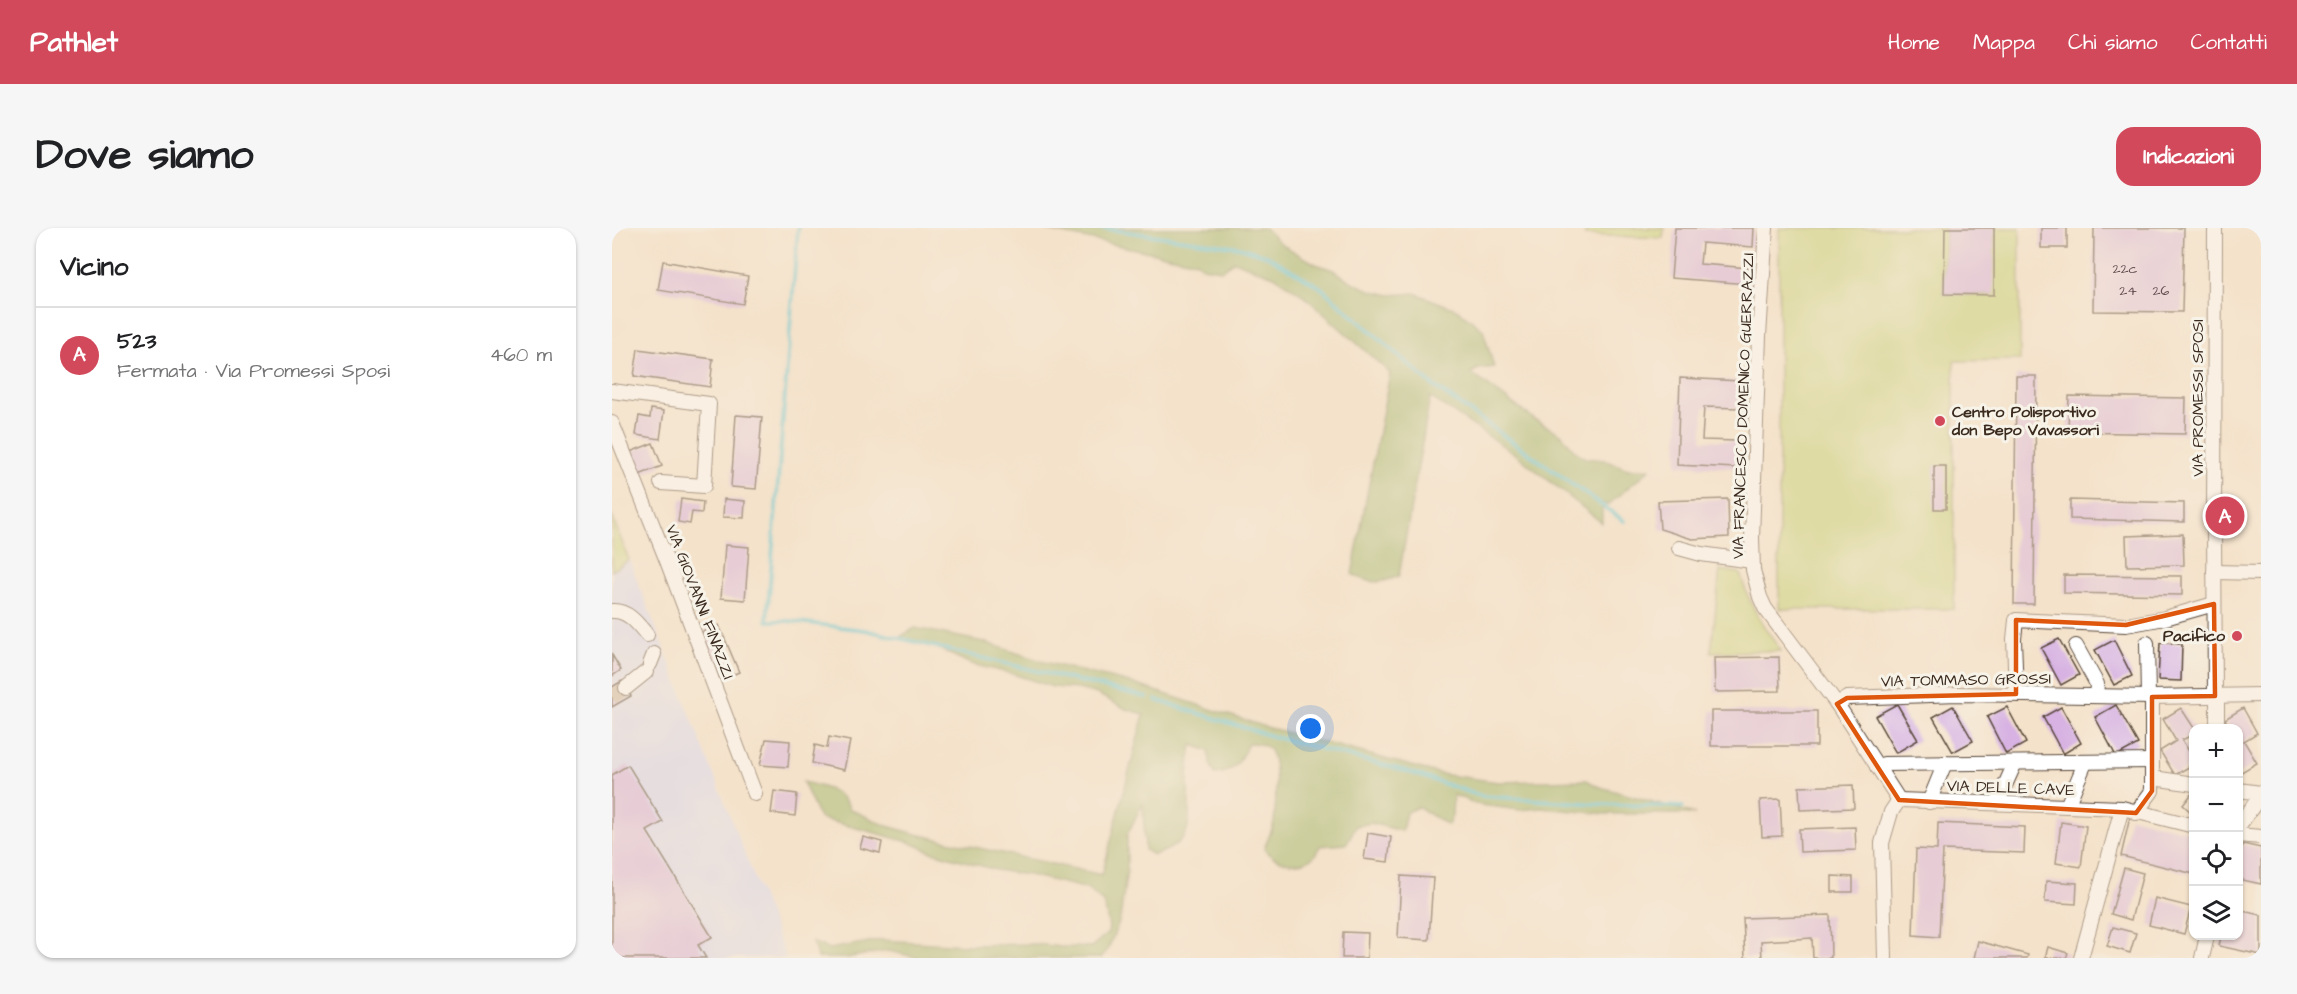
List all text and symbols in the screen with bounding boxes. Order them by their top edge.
text: Pathlet [30,23,118,62]
text: Home [1888,28,1940,57]
text: Mappa [1973,28,2035,57]
text: Chi siamo [2068,28,2157,57]
text: Contatti [2190,28,2267,57]
text: Dove siamo [36,127,253,185]
button: Indicazioni [2116,127,2261,186]
text: Vicino [60,249,128,285]
street label: VIA FRANCESCO DOMENICO GUERRAZZI [1727,253,1759,559]
house number: 22c [2113,259,2138,279]
house number: 24 [2119,281,2137,301]
house number: 26 [2153,281,2170,301]
street label: VIA PROMESSI SPOSI [2187,319,2209,477]
text: 523 [117,326,156,357]
text: A [73,341,86,369]
text: 460 m [490,341,552,369]
text: Fermata · Via Promessi Sposi [117,357,390,385]
place label: Centro Polisportivo don Bepo Vavassori [1951,401,2099,441]
marker: Centro Polisportivo don Bepo Vavassori [1933,414,1947,428]
pin: A [2206,494,2244,538]
street label: VIA GIOVANNI FINAZZI [660,522,740,682]
place label: Pacifico [2163,625,2226,647]
marker: Pacifico [2230,629,2244,643]
street label: VIA TOMMASO GROSSI [1881,668,2051,692]
your location [1296,714,1325,743]
map controls [2189,724,2243,940]
button: + [2189,724,2243,778]
street label: VIA DELLE CAVE [1947,775,2076,801]
button: − [2189,778,2243,832]
button: locate [2189,832,2243,886]
button: layers [2189,886,2243,940]

